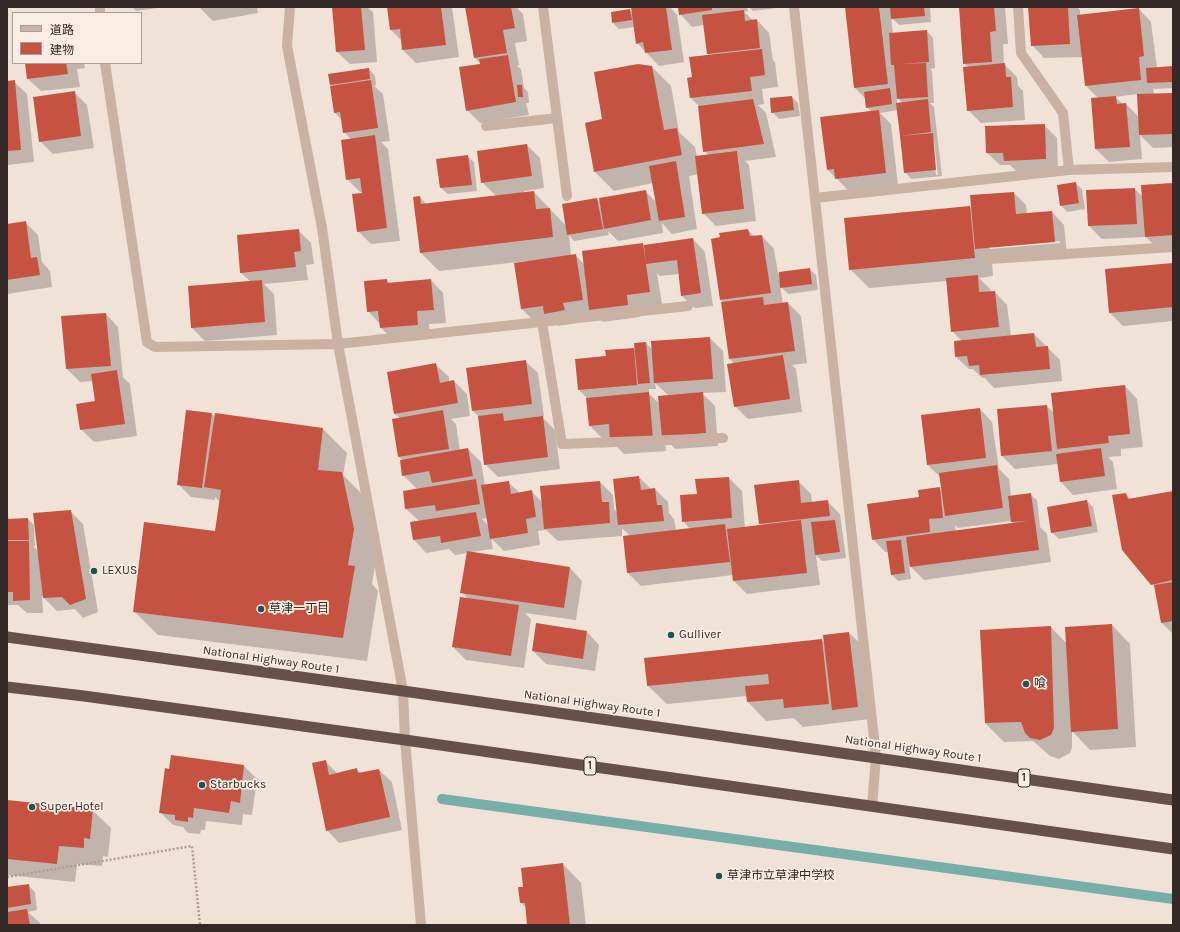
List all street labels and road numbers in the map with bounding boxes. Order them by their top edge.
street label: National Highway Route 1 [202,643,340,677]
street label: National Highway Route 1 [523,687,661,721]
street label: National Highway Route 1 [844,732,982,766]
road number: 1 [584,757,596,775]
road number: 1 [1018,769,1030,787]

